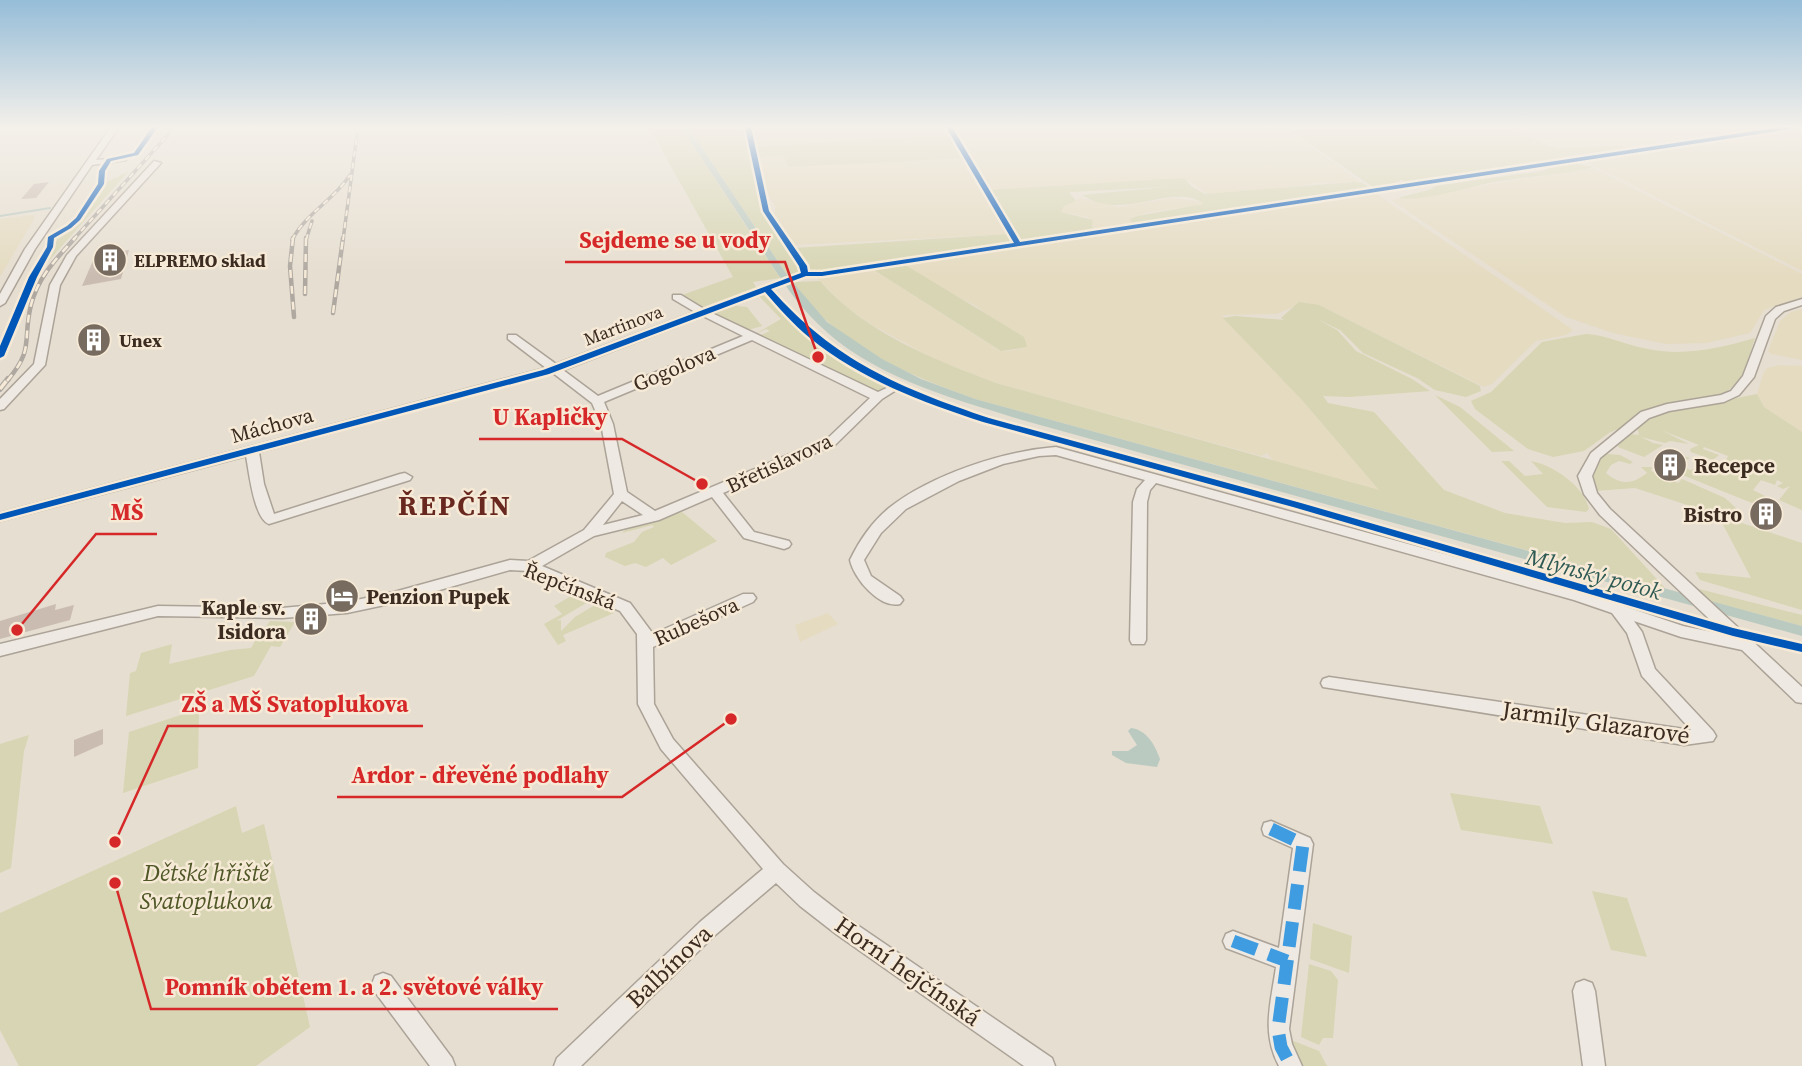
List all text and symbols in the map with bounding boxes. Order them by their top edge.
callout: Sejdeme se u vody [565,218,785,262]
text: Sejdeme se u vody [579,224,771,256]
building icon: ELPREMO sklad [91,241,129,279]
place label: ELPREMO sklad [134,248,266,273]
street label: Martinova [580,298,667,352]
building icon: Unex [75,321,113,359]
place label: Unex [119,328,162,353]
street label: Gogolova [628,338,720,398]
callout: U Kapličky [479,395,622,439]
street label: Máchova [228,400,317,450]
text: U Kapličky [492,401,608,433]
street label: Břetislavova [721,426,837,500]
building icon: Recepce [1651,446,1689,484]
place label: Recepce [1694,451,1775,480]
district label: ŘEPČÍN [398,486,512,524]
callout: MŠ [96,490,157,534]
building icon: Bistro [1747,495,1785,533]
text: MŠ [110,496,144,528]
place label: Bistro [1683,500,1742,529]
water label: Mlýnský potok [1522,540,1665,607]
street label: Řepčínská [520,555,621,617]
hotel icon: Penzion Pupek [323,577,361,615]
place label: Penzion Pupek [366,582,510,611]
street label: Rubešova [649,589,743,653]
place label: Kaple sv. Isidora [201,593,287,646]
building icon: Kaple sv. Isidora [292,600,330,638]
callout: ZŠ a MŠ Svatoplukova [168,682,423,726]
text: ZŠ a MŠ Svatoplukova [181,688,409,720]
street label: Jarmily Glazarové [1499,692,1692,752]
callout: Ardor - dřevěné podlahy [337,753,622,797]
text: Ardor - dřevěné podlahy [351,759,609,791]
park label: Dětské hřiště Svatoplukova [139,856,273,917]
street label: Horní hejčínská [828,908,988,1034]
street label: Balbínova [619,916,720,1015]
callout: Pomník obětem 1. a 2. světové války [151,965,558,1009]
text: Pomník obětem 1. a 2. světové války [165,971,544,1003]

